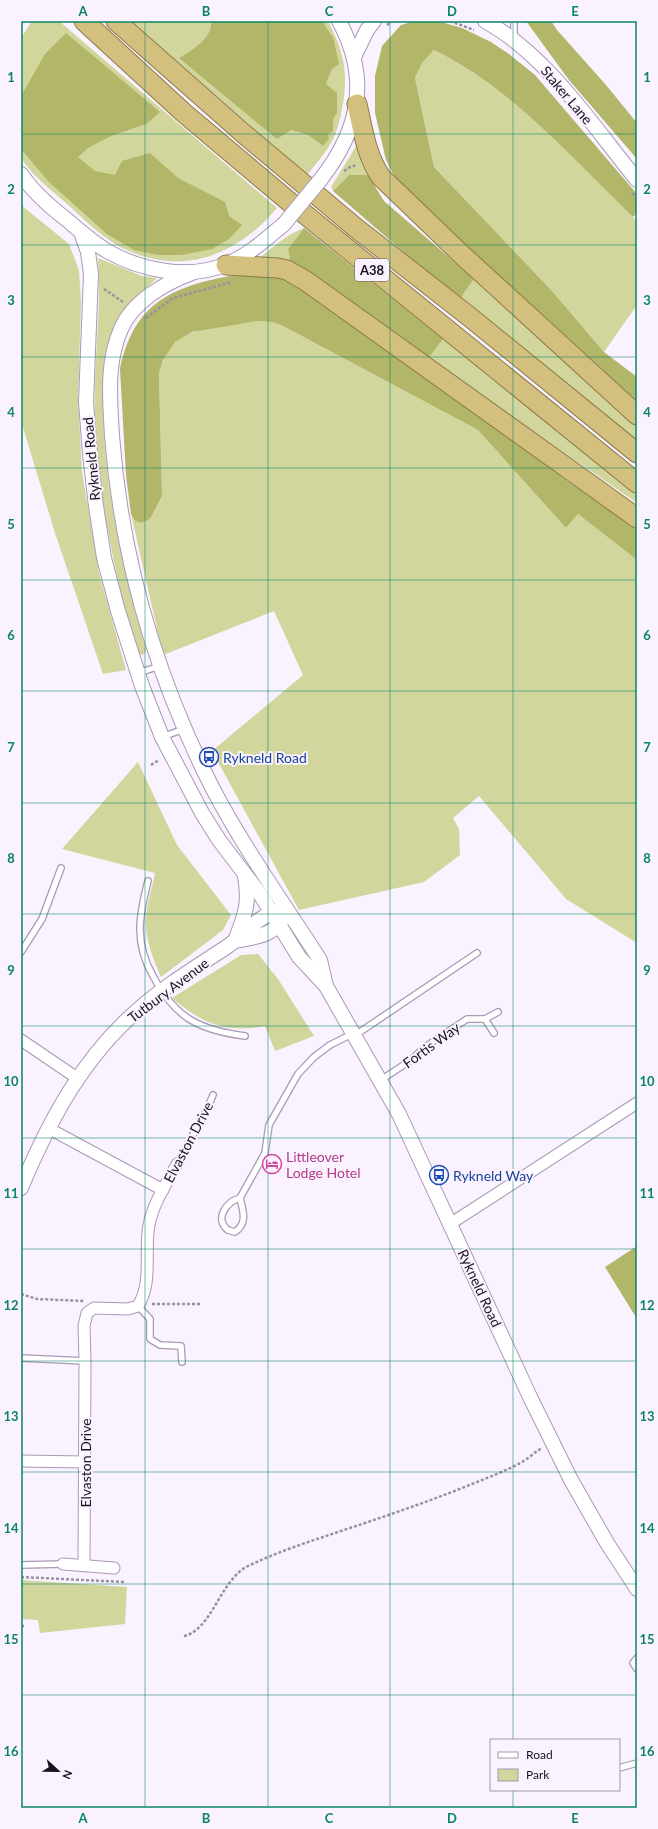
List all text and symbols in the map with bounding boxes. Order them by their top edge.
text: A [77,3,88,19]
text: B [202,3,211,19]
text: C [325,3,334,19]
text: D [447,3,457,19]
text: E [571,3,579,19]
street label: Staker Lane [538,62,596,128]
text: 1 [7,69,15,85]
text: 1 [643,69,651,85]
text: 2 [7,181,15,197]
text: 2 [643,181,651,197]
road number: A38 [355,259,389,281]
text: 3 [7,292,15,308]
text: 3 [643,292,651,308]
text: 4 [7,404,15,420]
text: 4 [643,404,651,420]
street label: Rykneld Road [79,416,103,502]
text: 5 [7,516,15,532]
text: 5 [643,516,651,532]
text: 6 [7,627,15,643]
text: 6 [643,627,651,643]
text: 7 [7,739,15,755]
text: 7 [643,739,651,755]
bus stop icon: Rykneld Road [198,746,220,768]
place label: Rykneld Road [223,749,307,766]
text: 8 [7,850,15,866]
text: 8 [643,850,651,866]
street label: Tutbury Avenue [124,954,212,1026]
text: 9 [7,962,15,978]
text: 9 [643,962,651,978]
street label: Fortis Way [399,1018,463,1071]
text: 10 [3,1073,19,1089]
text: 10 [639,1073,655,1089]
street label: Elvaston Drive [160,1099,216,1185]
place label: Littleover Lodge Hotel [286,1148,361,1181]
hotel icon: Littleover Lodge Hotel [261,1153,283,1175]
bus stop icon: Rykneld Way [428,1164,450,1186]
place label: Rykneld Way [453,1167,534,1184]
text: 11 [3,1185,19,1201]
text: 11 [639,1185,655,1201]
street label: Rykneld Road [455,1246,505,1330]
text: 12 [3,1297,19,1313]
text: 12 [639,1297,655,1313]
text: 13 [3,1408,19,1424]
text: 13 [639,1408,655,1424]
street label: Elvaston Drive [77,1418,94,1508]
text: 14 [3,1520,19,1536]
text: 14 [639,1520,655,1536]
text: 15 [3,1631,19,1647]
text: 15 [639,1631,655,1647]
legend [490,1739,620,1791]
text: 16 [3,1743,19,1759]
text: 16 [639,1743,655,1759]
text: Road [526,1747,553,1762]
north arrow [38,1751,78,1791]
text: Park [526,1767,550,1782]
text: N [60,1769,75,1781]
text: A [77,1810,88,1826]
text: B [202,1810,211,1826]
text: C [325,1810,334,1826]
text: D [447,1810,457,1826]
text: E [571,1810,579,1826]

